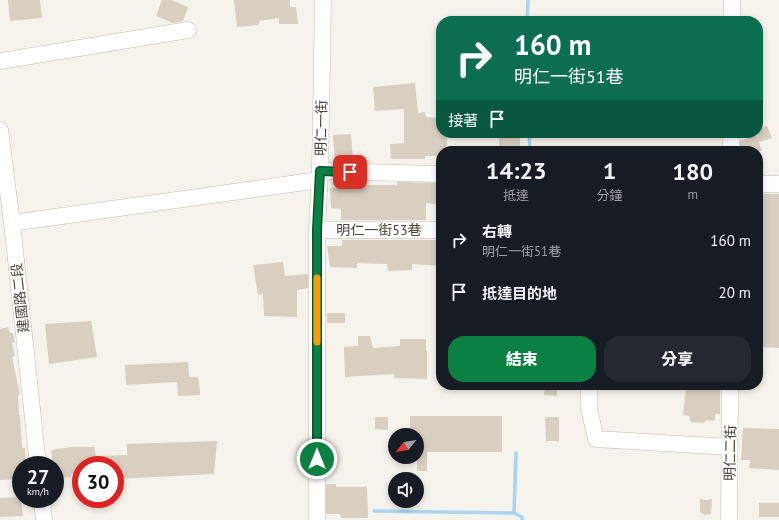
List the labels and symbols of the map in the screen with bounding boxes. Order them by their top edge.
street label: 明仁一街 [312,100,330,156]
pin [333,155,367,189]
street label: 明仁一街53巷 [336,221,422,239]
street label: 建國路二段 [7,262,33,334]
street label: 明仁二街 [721,425,739,481]
north arrow [388,428,424,464]
position arrow [296,438,338,480]
speed limit sign: 30 [72,456,124,508]

